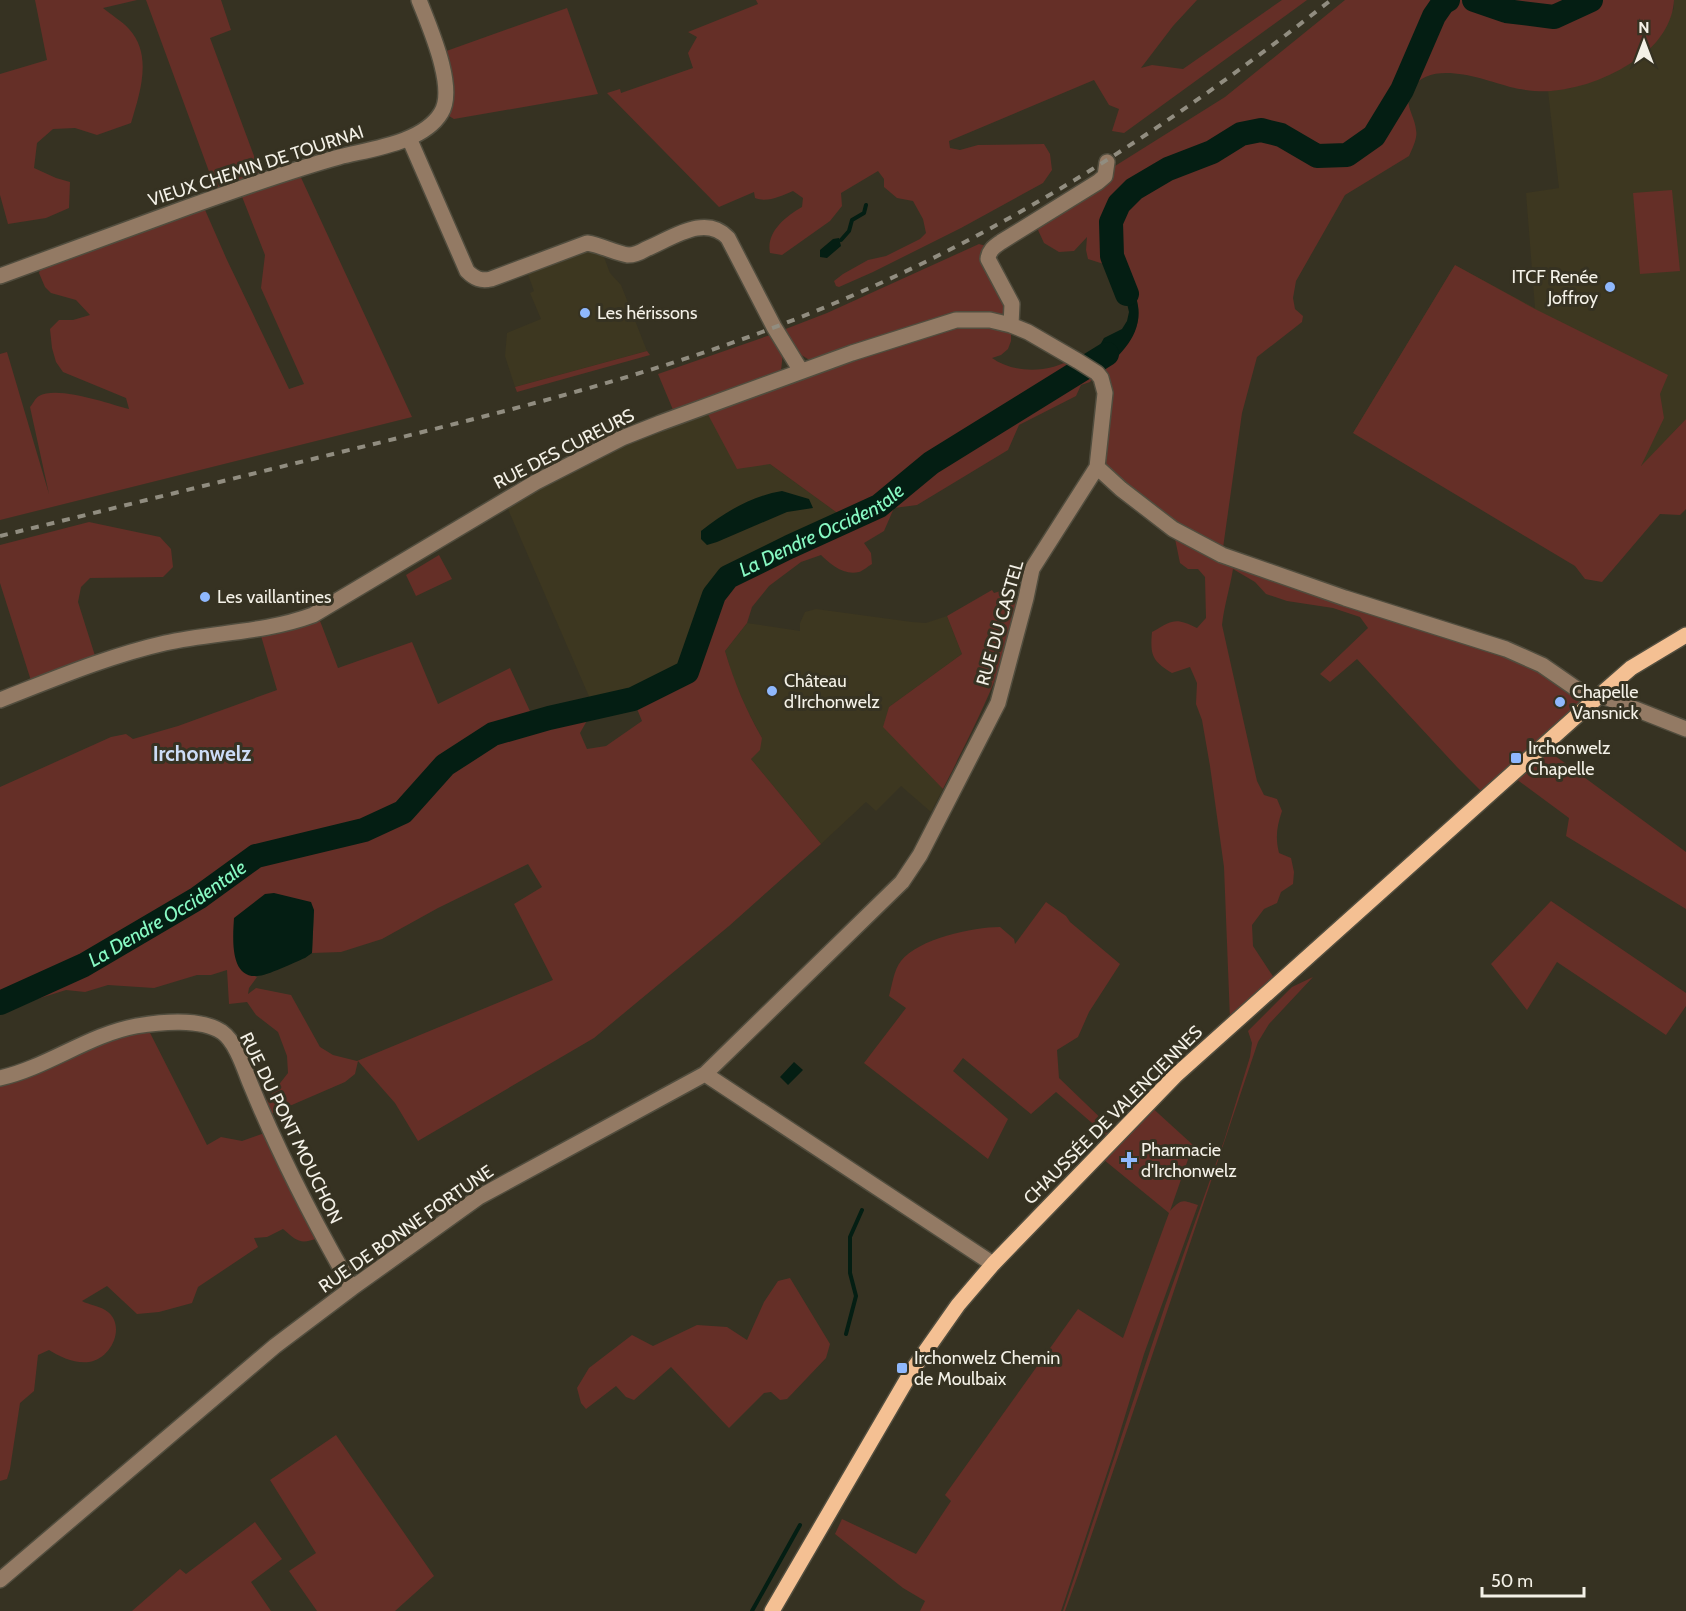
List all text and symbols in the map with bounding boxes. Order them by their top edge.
north arrow [1614,12,1674,72]
text: N [1638,18,1650,37]
street label: VIEUX CHEMIN DE TOURNAI [145,121,367,211]
place label: ITCF Renée Joffroy [1511,266,1598,309]
marker: ITCF Renée Joffroy [1603,280,1617,294]
place label: Les hérissons [597,302,697,324]
marker: Les hérissons [578,306,592,320]
street label: RUE DES CUREURS [490,404,638,494]
water label: La Dendre Occidentale [735,478,909,582]
street label: RUE DU CASTEL [972,558,1028,688]
place label: Les vaillantines [217,586,331,608]
marker: Les vaillantines [198,590,212,604]
place label: Château d'Irchonwelz [784,670,880,713]
place label: Chapelle Vansnick [1572,681,1639,724]
marker: Château d'Irchonwelz [765,684,779,698]
marker: Chapelle Vansnick [1553,695,1567,709]
place label: Irchonwelz Chapelle [1528,737,1611,780]
district label: Irchonwelz [153,741,251,766]
marker: Irchonwelz Chapelle [1509,751,1523,765]
water label: La Dendre Occidentale [84,855,251,972]
street label: CHAUSSÉE DE VALENCIENNES [1019,1021,1207,1209]
street label: RUE DU PONT MOUCHON [235,1029,347,1227]
place label: Pharmacie d'Irchonwelz [1141,1139,1237,1182]
marker: Pharmacie d'Irchonwelz [1122,1153,1136,1167]
street label: RUE DE BONNE FORTUNE [314,1160,498,1298]
place label: Irchonwelz Chemin de Moulbaix [914,1347,1060,1390]
marker: Irchonwelz Chemin de Moulbaix [895,1361,909,1375]
scale bar [1482,1560,1584,1598]
text: 50 m [1491,1570,1533,1592]

